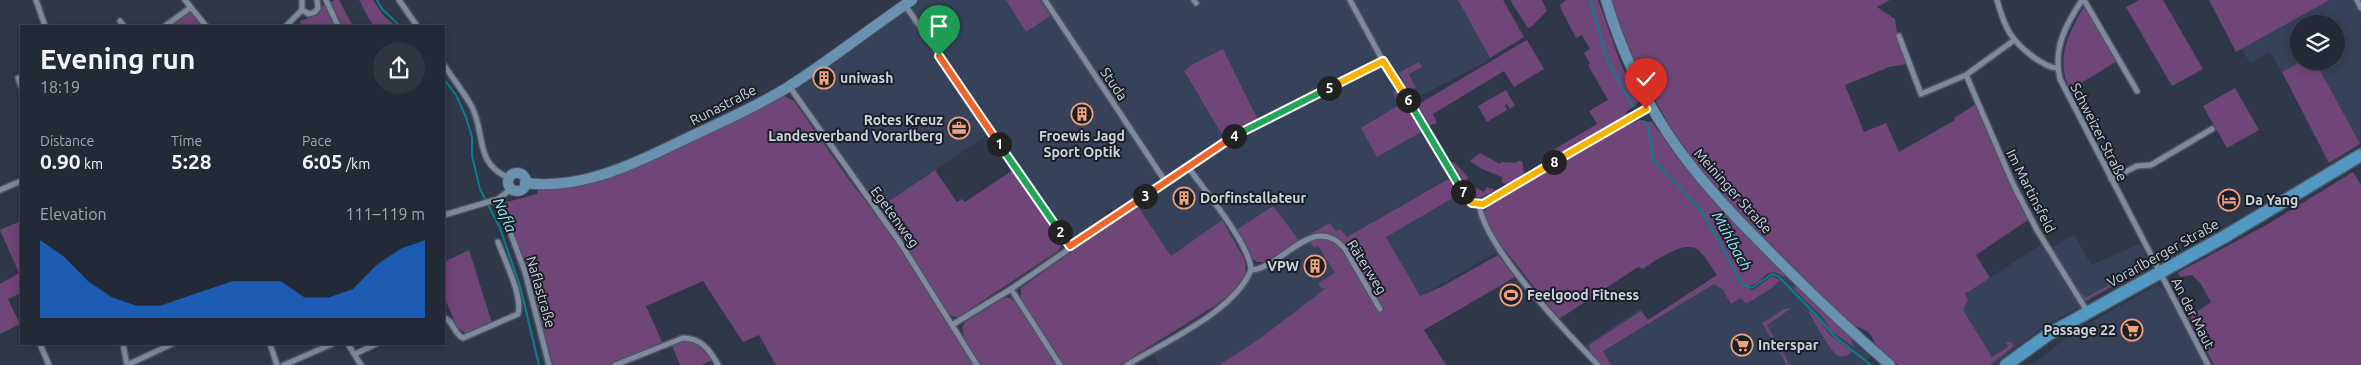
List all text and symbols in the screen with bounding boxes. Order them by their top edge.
pin [918,5,960,56]
icon: arrive [925,12,953,40]
map controls [2290,15,2345,70]
button: layers [2290,15,2345,70]
button: share [373,42,425,94]
text: Evening run [40,43,195,74]
pin [1625,58,1667,109]
street label: Studa [1097,65,1131,103]
icon: check [1632,65,1660,93]
building icon: uniwash [812,66,836,90]
place label: uniwash [840,70,893,86]
pin: 5 [1316,76,1342,100]
text: 18:19 [40,78,80,96]
text: 5 [1326,80,1333,96]
street label: Schweizer Straße [2067,80,2131,184]
street label: Runastraße [687,81,759,129]
pin: 6 [1396,88,1420,112]
text: 6 [1405,92,1412,108]
building icon: Froewis Jagd Sport Optik [1070,102,1094,126]
place label: Rotes Kreuz Landesverband Vorarlberg [768,112,943,144]
office icon: Rotes Kreuz Landesverband Vorarlberg [947,116,971,140]
pin: 4 [1222,124,1246,148]
place label: Froewis Jagd Sport Optik [1039,128,1125,160]
text: 4 [1231,128,1238,144]
pin: 1 [986,132,1012,156]
text: Distance [40,133,94,149]
text: Time [171,133,202,149]
text: Pace [302,133,332,149]
text: 1 [996,136,1003,152]
street label: Meininger Straße [1691,145,1775,237]
street label: Im Martinsfeld [2003,147,2059,235]
text: 0.90 [40,149,81,173]
text: 5:28 [171,149,212,173]
text: 6:05 [302,149,343,173]
pin: 8 [1542,150,1566,174]
text: 8 [1551,154,1558,170]
text: km [81,156,103,172]
text: /km [343,156,370,172]
pin: 7 [1450,180,1476,204]
street label: Egetenweg [868,183,922,251]
pin: 3 [1132,184,1158,208]
text: 7 [1460,184,1467,200]
building icon: Dorfinstallateur [1172,186,1196,210]
text: 3 [1142,188,1149,204]
hotel icon: Da Yang [2217,188,2241,212]
place label: Dorfinstallateur [1200,190,1307,206]
place label: Da Yang [2245,192,2298,208]
water label: Nafla [490,195,520,235]
text: Elevation [40,205,107,223]
text: 111–119 m [345,205,425,223]
water label: Mühlbach [1709,208,1755,274]
street label: Vorarlberger Straße [2104,216,2222,290]
pin: 2 [1048,220,1072,244]
text: 2 [1057,224,1064,240]
street label: Räterweg [1344,237,1390,297]
street label: Naflastraße [523,254,559,330]
building icon: VPW [1303,254,1327,278]
place label: VPW [1267,258,1299,274]
street label: An der Maut [2168,275,2218,352]
sports icon: Feelgood Fitness [1499,283,1523,307]
place label: Feelgood Fitness [1527,287,1640,303]
supermarket icon: Passage 22 [2120,318,2144,342]
place label: Passage 22 [2044,322,2116,338]
supermarket icon: Interspar [1730,333,1754,357]
place label: Interspar [1758,337,1819,353]

